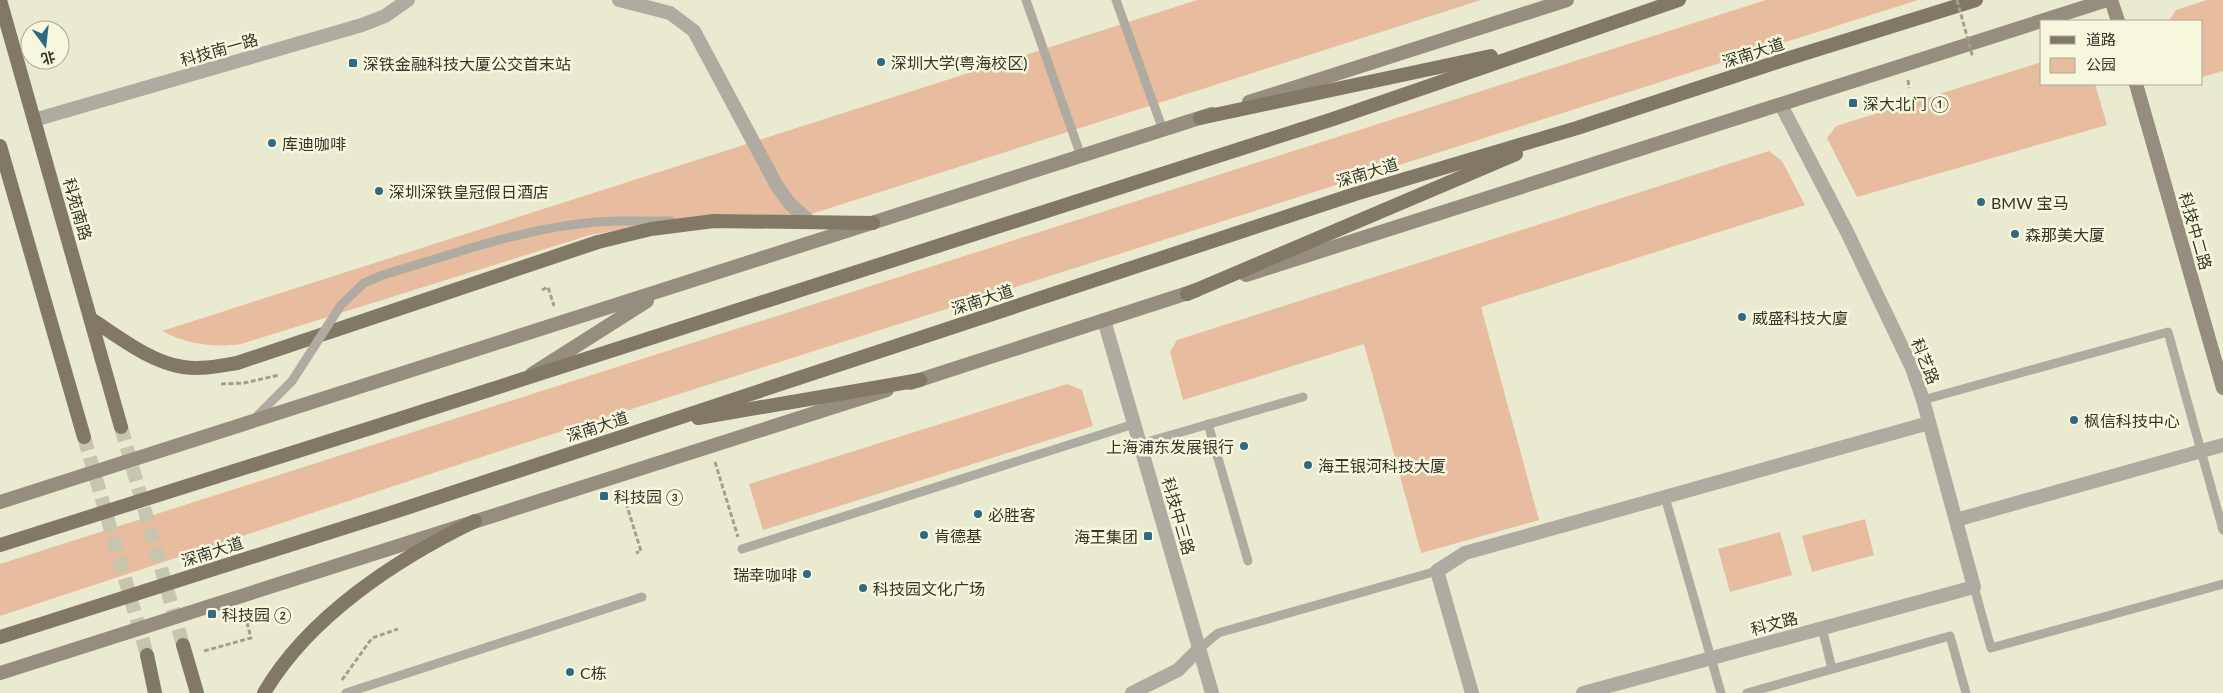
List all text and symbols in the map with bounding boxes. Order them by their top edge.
north arrow [20,20,70,70]
legend [2040,20,2203,85]
street label: 科技南一路 [178,29,260,69]
text: 道路 [2086,30,2116,48]
street label: 深南大道 [1720,33,1786,71]
text: 北 [40,48,57,68]
place label: 深圳大学(粤海校区) [891,53,1028,72]
place label: 深铁金融科技大厦公交首末站 [363,54,571,73]
text: 公园 [2086,55,2116,73]
marker: 深圳大学(粤海校区) [875,56,887,68]
marker: 深铁金融科技大厦公交首末站 [347,57,359,69]
place label: 深大北门 ① [1863,94,1949,113]
marker: 深大北门 ① [1847,97,1859,109]
place label: 库迪咖啡 [282,134,346,153]
marker: 库迪咖啡 [266,137,278,149]
street label: 深南大道 [1334,154,1400,190]
street label: 科苑南路 [60,176,96,242]
place label: 深圳深铁皇冠假日酒店 [389,182,549,201]
marker: 深圳深铁皇冠假日酒店 [373,185,385,197]
street label: 科技中二路 [2176,190,2216,272]
place label: BMW 宝马 [1991,193,2069,212]
marker: BMW 宝马 [1975,196,1987,208]
place label: 森那美大厦 [2025,225,2105,244]
marker: 森那美大厦 [2009,228,2021,240]
street label: 深南大道 [949,280,1015,318]
place label: 威盛科技大廈 [1752,308,1848,327]
marker: 威盛科技大廈 [1736,311,1748,323]
street label: 科艺路 [1908,335,1944,387]
street label: 深南大道 [564,407,630,445]
place label: 枫信科技中心 [2084,411,2180,430]
marker: 枫信科技中心 [2068,414,2080,426]
place label: 上海浦东发展银行 [1106,437,1234,456]
marker: 上海浦东发展银行 [1238,440,1250,452]
place label: 海王银河科技大厦 [1318,456,1446,475]
marker: 海王银河科技大厦 [1302,459,1314,471]
street label: 科技中三路 [1159,475,1199,557]
place label: 科技园 ③ [614,487,684,506]
marker: 科技园 ③ [598,490,610,502]
place label: 必胜客 [988,505,1036,524]
marker: 必胜客 [972,508,984,520]
place label: 肯德基 [934,526,982,545]
place label: 海王集团 [1074,527,1138,546]
marker: 肯德基 [918,529,930,541]
marker: 海王集团 [1142,530,1154,542]
street label: 深南大道 [179,532,245,570]
place label: 瑞幸咖啡 [733,565,797,584]
marker: 瑞幸咖啡 [801,568,813,580]
place label: 科技园文化广场 [873,579,985,598]
marker: 科技园文化广场 [857,582,869,594]
place label: 科技园 ② [222,605,292,624]
marker: 科技园 ② [206,608,218,620]
street label: 科文路 [1748,608,1800,638]
place label: C栋 [580,663,607,682]
marker: C栋 [564,666,576,678]

